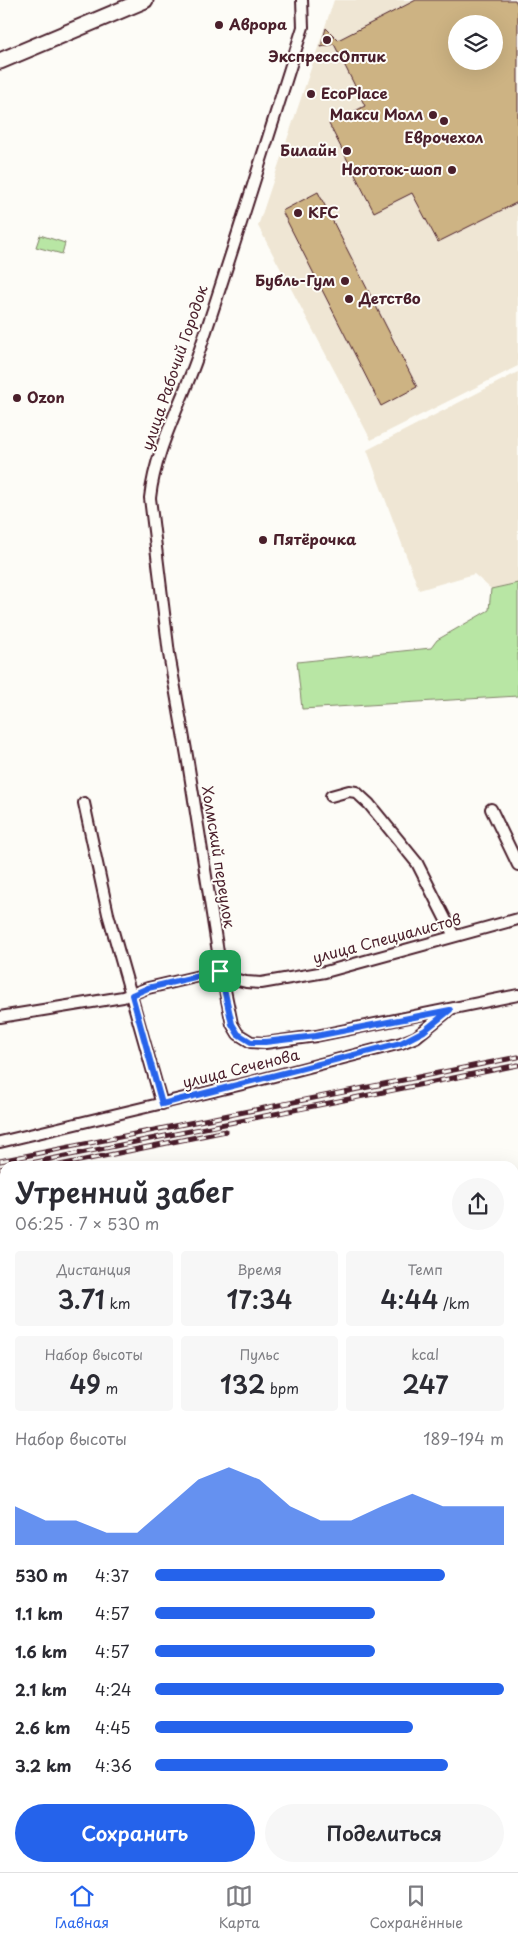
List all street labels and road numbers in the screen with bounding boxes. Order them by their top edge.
street label: улица Рабочий Городок [134,282,213,453]
street label: Холмский переулок [197,784,242,930]
street label: улица Специалистов [310,907,464,968]
street label: улица Сеченова [180,1042,302,1093]

